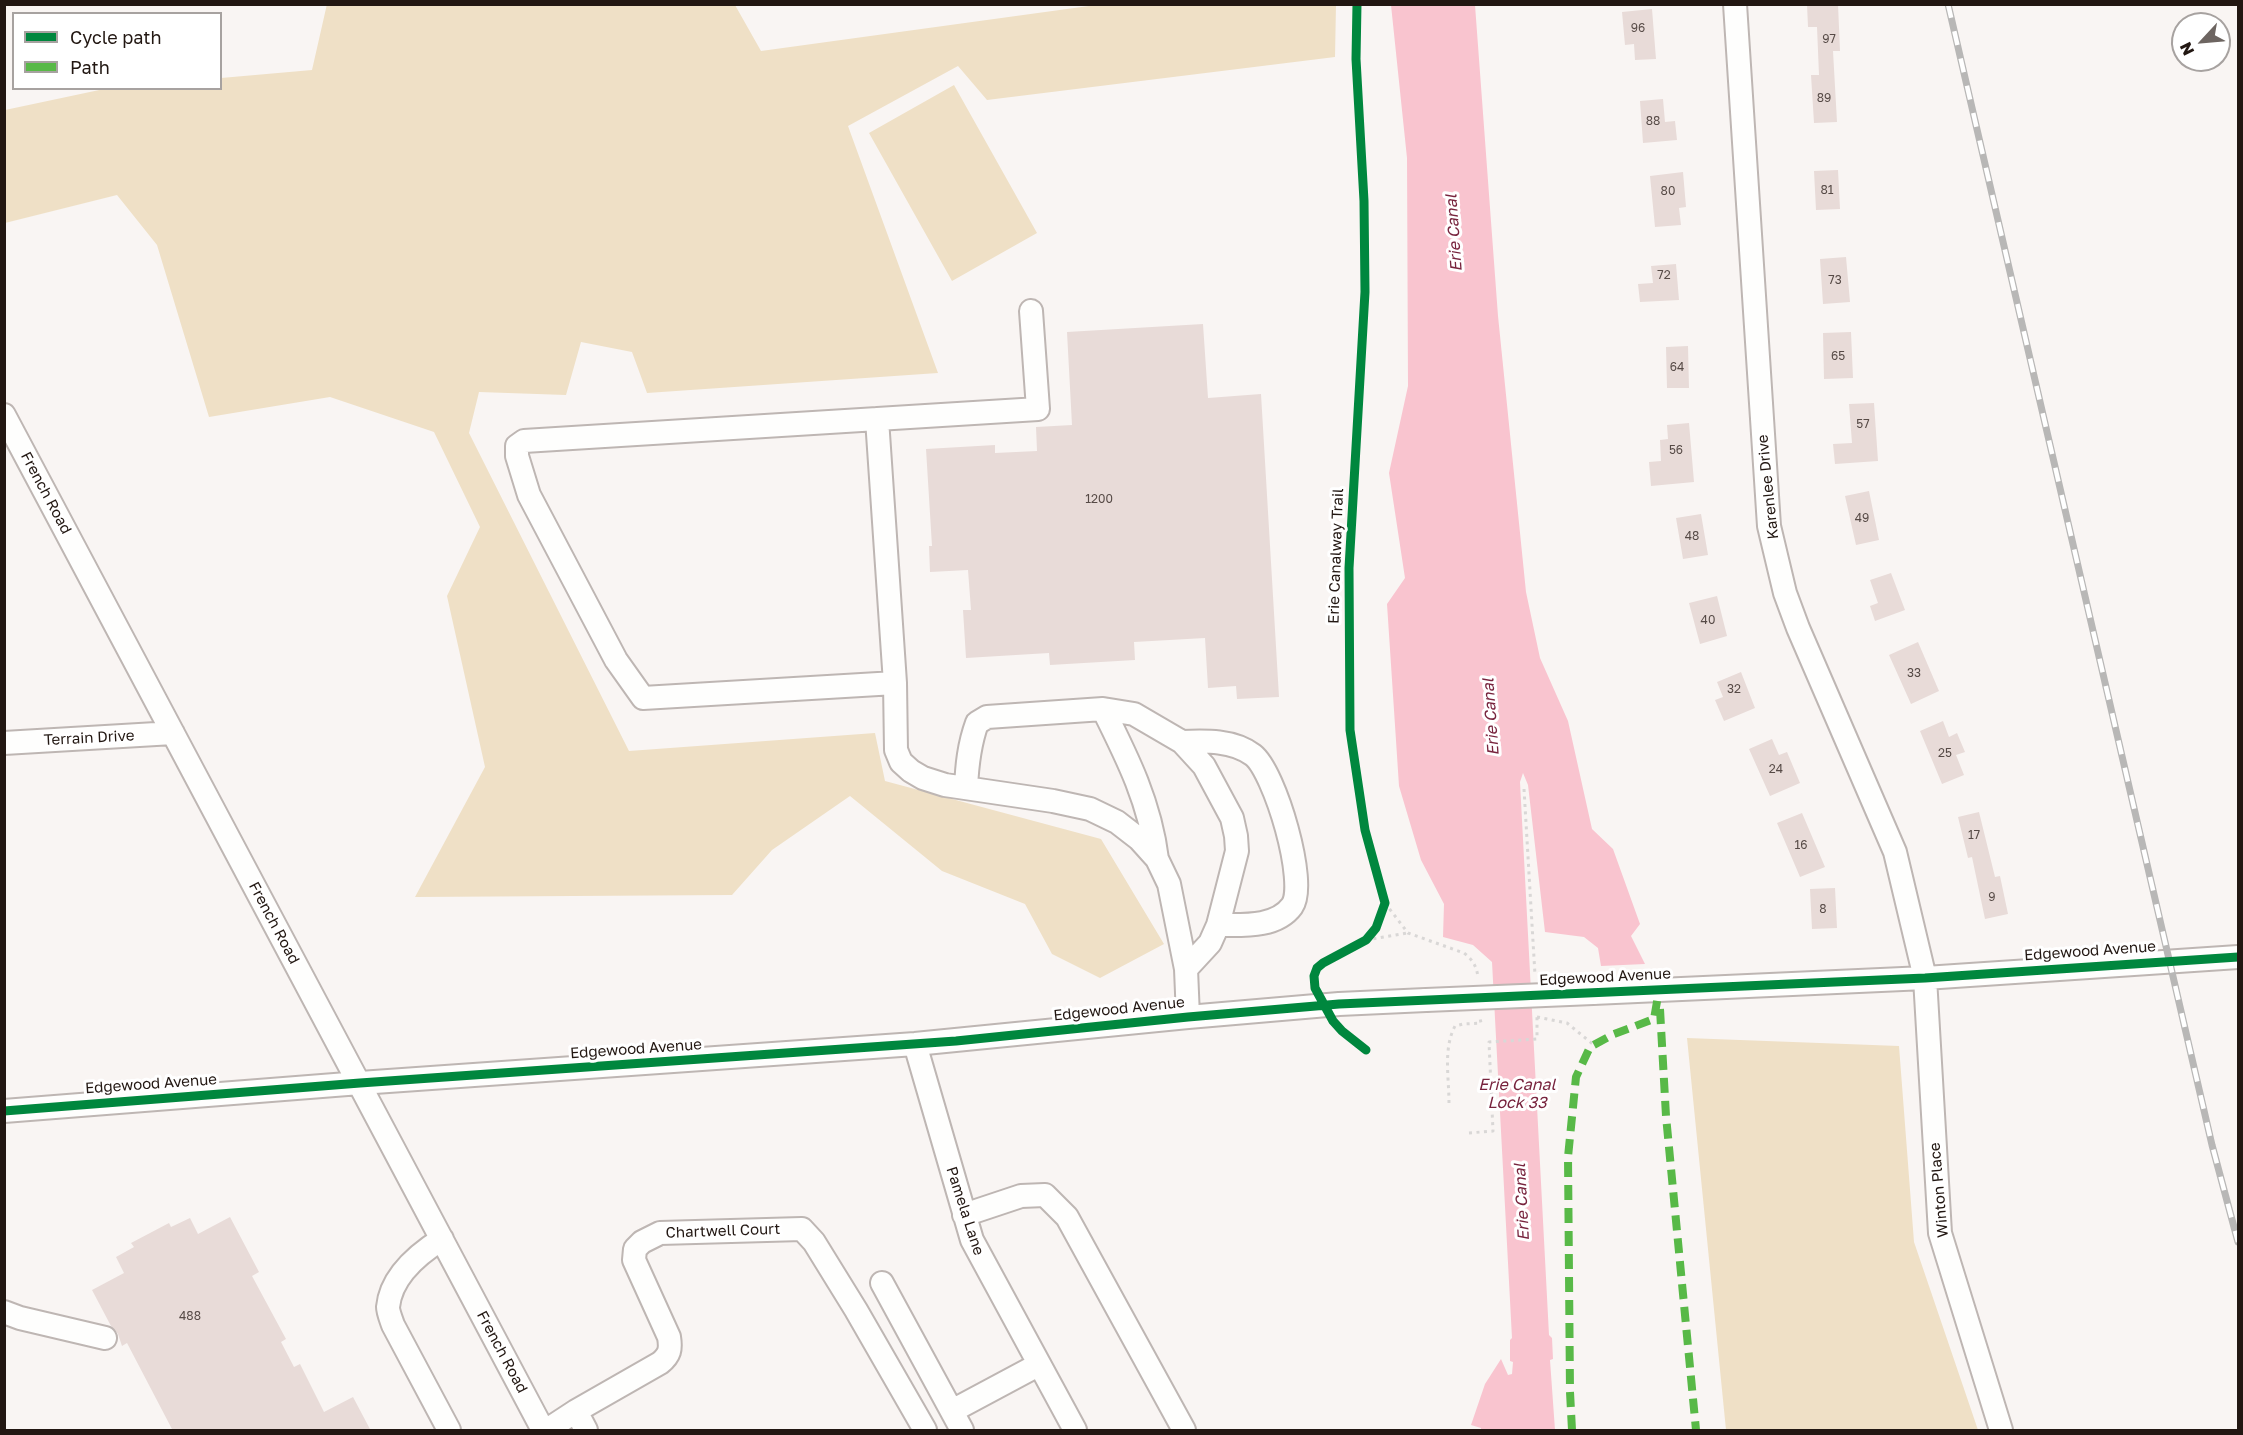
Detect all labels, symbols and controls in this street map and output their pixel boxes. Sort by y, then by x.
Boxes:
legend [12,12,222,90]
north arrow [2171,12,2231,72]
house number: 96 [1631,21,1645,35]
text: Cycle path [70,26,162,48]
house number: 97 [1822,32,1836,46]
text: N [2175,39,2198,59]
text: Path [70,56,110,78]
house number: 89 [1817,91,1831,105]
house number: 88 [1646,114,1660,128]
house number: 81 [1820,183,1834,197]
house number: 80 [1661,184,1675,198]
water label: Erie Canal [1442,194,1466,272]
house number: 72 [1657,268,1671,282]
house number: 73 [1828,273,1842,287]
house number: 65 [1831,349,1845,363]
house number: 64 [1670,360,1684,374]
house number: 57 [1856,417,1870,431]
street label: Karenlee Drive [1754,434,1782,540]
house number: 56 [1669,443,1683,457]
street label: French Road [17,449,75,537]
street label: Erie Canalway Trail [1325,488,1347,624]
house number: 1200 [1085,492,1113,506]
house number: 49 [1855,511,1869,525]
house number: 48 [1685,529,1699,543]
house number: 40 [1701,613,1715,627]
house number: 33 [1907,666,1921,680]
water label: Erie Canal [1479,678,1503,756]
house number: 32 [1727,682,1741,696]
street label: Terrain Drive [43,727,135,749]
house number: 25 [1938,746,1952,760]
house number: 24 [1769,762,1783,776]
house number: 17 [1968,828,1980,842]
house number: 16 [1794,838,1808,852]
street label: French Road [245,879,303,967]
house number: 9 [1988,890,1996,904]
house number: 8 [1819,902,1827,916]
street label: Edgewood Avenue [2024,937,2156,965]
street label: Edgewood Avenue [1539,965,1671,989]
street label: Edgewood Avenue [1052,993,1186,1025]
street label: Edgewood Avenue [570,1035,702,1063]
street label: Edgewood Avenue [85,1070,217,1098]
water label: Erie Canal Lock 33 [1478,1075,1556,1113]
street label: Winton Place [1926,1142,1952,1238]
water label: Erie Canal [1510,1163,1534,1241]
street label: Pamela Lane [942,1164,988,1258]
street label: Chartwell Court [665,1220,781,1242]
street label: French Road [473,1308,531,1396]
house number: 488 [179,1309,201,1323]

